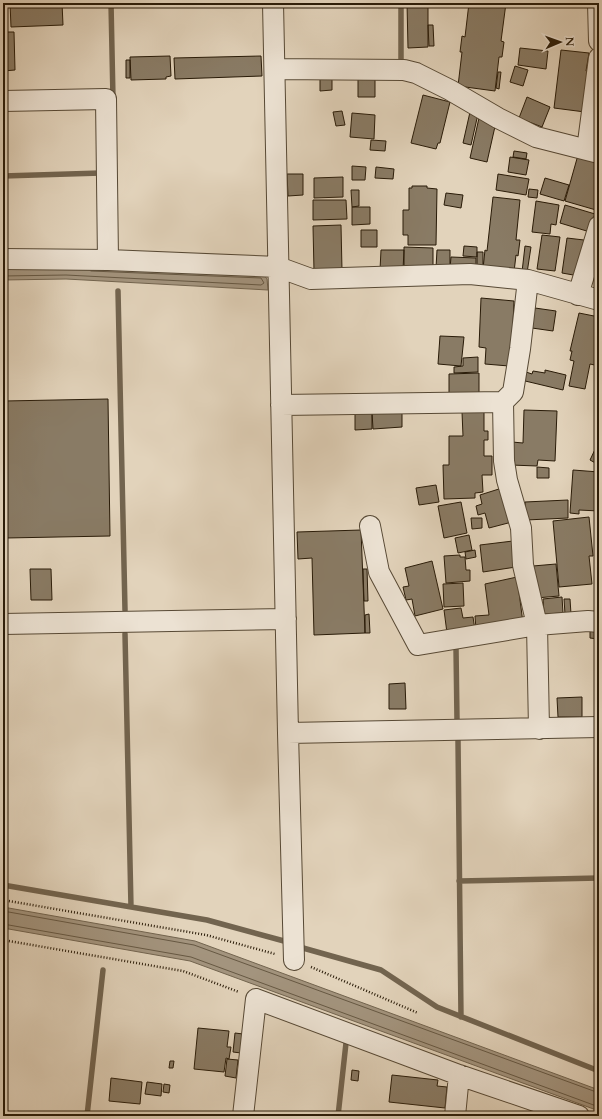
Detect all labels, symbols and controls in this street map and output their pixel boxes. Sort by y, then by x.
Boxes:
north arrow [540,22,580,62]
text: N [562,37,577,47]

